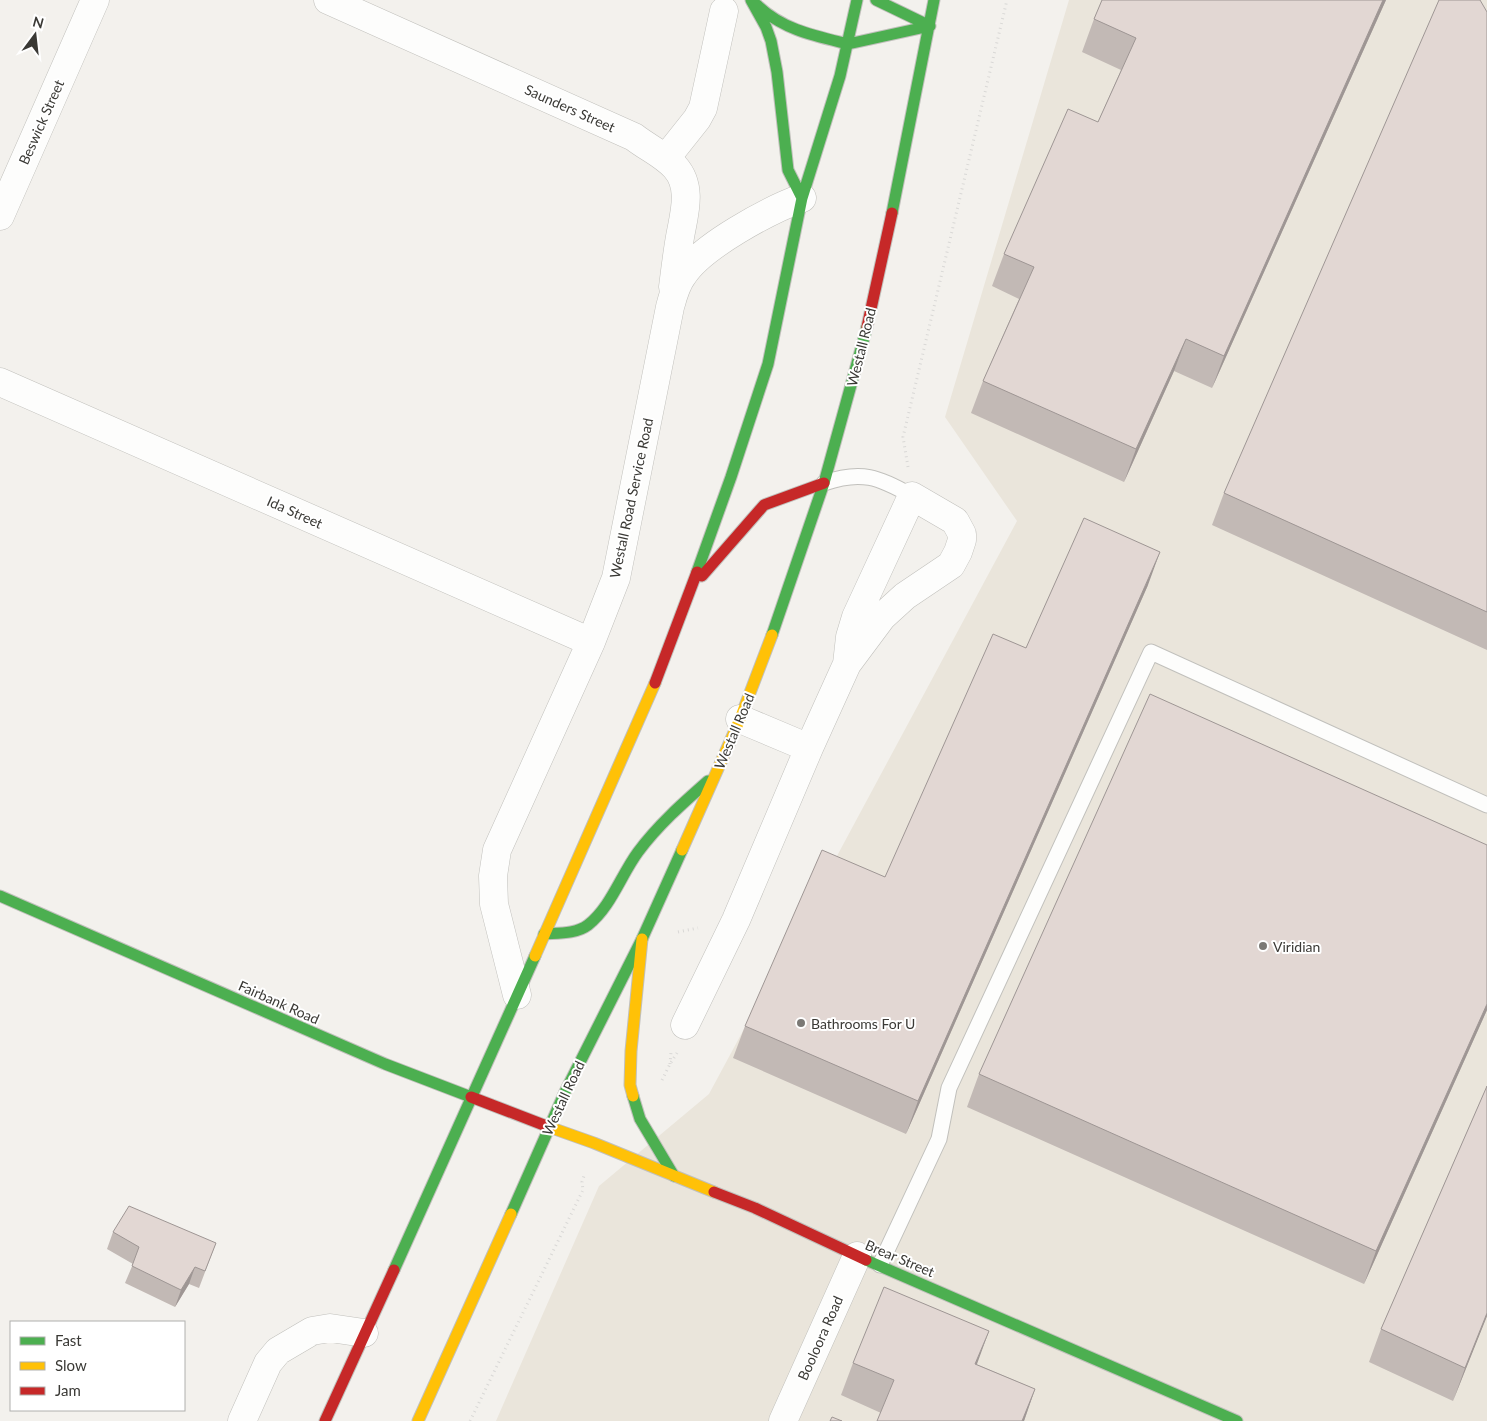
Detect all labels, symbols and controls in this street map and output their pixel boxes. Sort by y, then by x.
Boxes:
north arrow [10,10,60,60]
text: N [31,12,46,32]
street label: Beswick Street [15,77,67,167]
street label: Saunders Street [522,81,618,135]
street label: Westall Road [843,306,879,388]
street label: Westall Road Service Road [606,416,656,580]
street label: Ida Street [265,492,325,532]
street label: Westall Road [710,691,758,771]
place label: Viridian [1273,938,1320,955]
marker: Viridian [1257,940,1269,952]
street label: Fairbank Road [236,977,322,1027]
place label: Bathrooms For U [811,1015,915,1032]
marker: Bathrooms For U [795,1017,807,1029]
street label: Westall Road [538,1058,588,1138]
street label: Brear Street [863,1236,937,1280]
street label: Booloora Road [794,1293,846,1383]
legend [10,1321,185,1411]
text: Fast [55,1331,82,1349]
text: Slow [55,1356,87,1374]
text: Jam [55,1381,81,1399]

